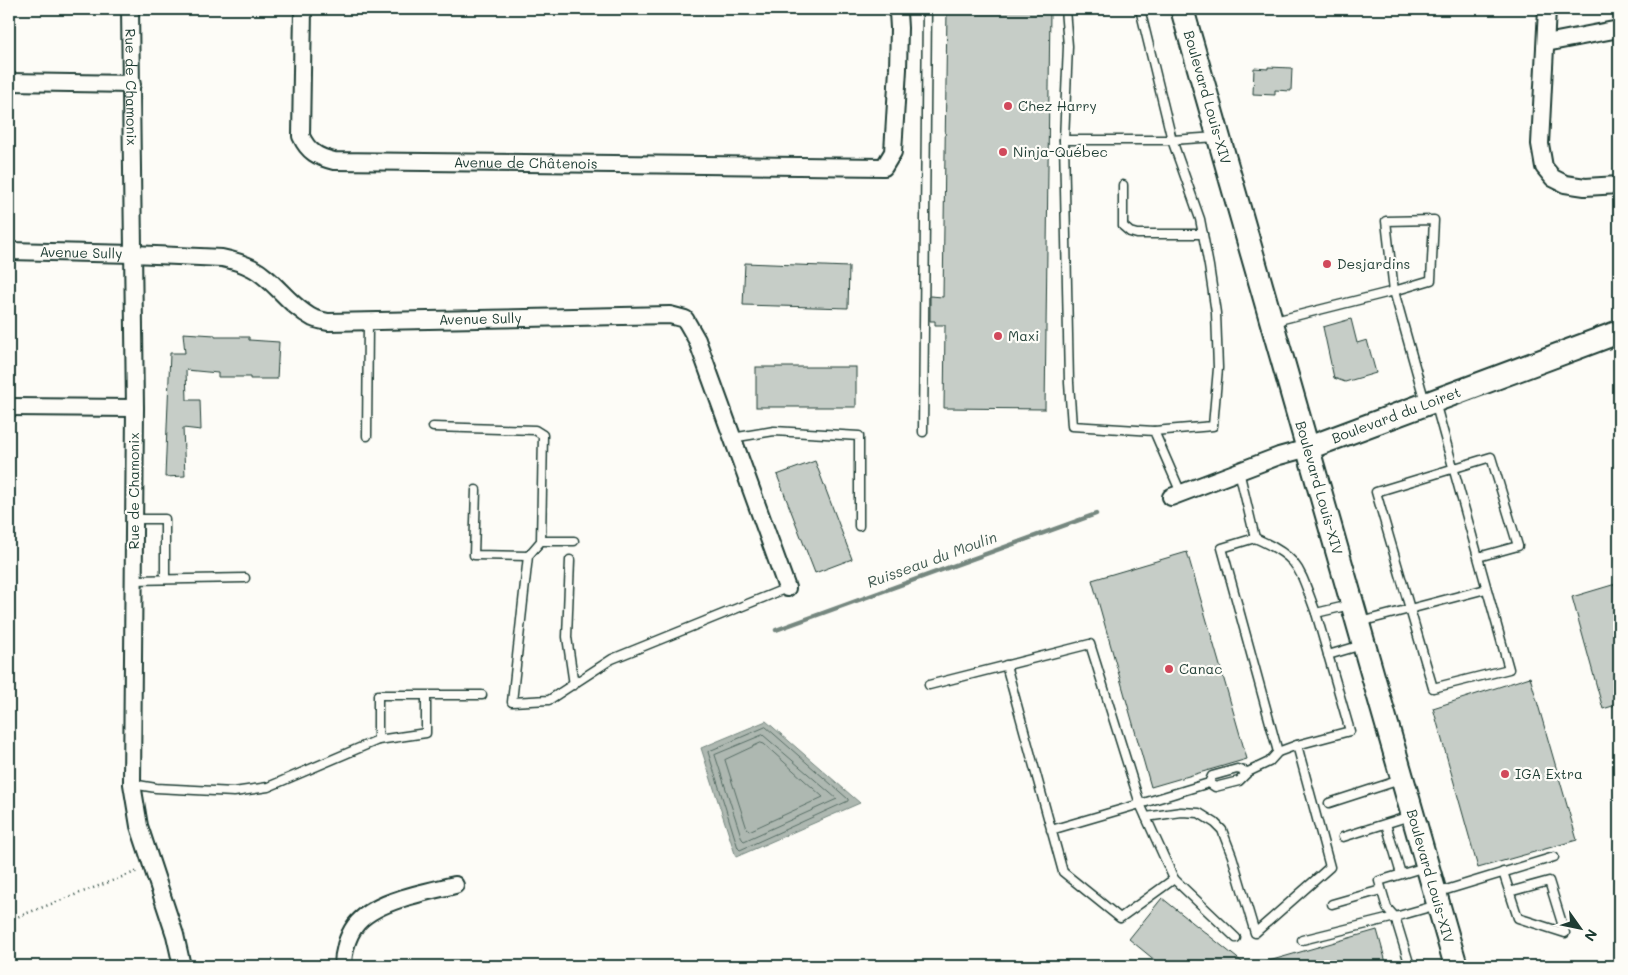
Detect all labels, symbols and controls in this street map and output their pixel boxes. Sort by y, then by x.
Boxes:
street label: Rue de Chamonix [121,28,142,146]
street label: Boulevard Louis-XIV [1180,28,1236,166]
place label: Chez Harry [1018,96,1097,115]
marker: Chez Harry [1002,100,1014,112]
place label: Ninja-Québec [1013,142,1108,161]
marker: Ninja-Québec [997,146,1009,158]
street label: Avenue de Châtenois [454,152,598,173]
street label: Avenue Sully [39,242,123,263]
place label: Desjardins [1337,254,1410,273]
marker: Desjardins [1321,258,1333,270]
street label: Avenue Sully [439,308,522,329]
place label: Maxi [1008,326,1039,345]
marker: Maxi [992,330,1004,342]
street label: Boulevard du Loiret [1329,382,1463,447]
street label: Boulevard Louis-XIV [1291,419,1348,557]
street label: Rue de Chamonix [124,432,143,550]
water label: Ruisseau du Moulin [864,526,999,592]
place label: Canac [1179,659,1222,678]
marker: Canac [1163,663,1175,675]
place label: IGA Extra [1515,764,1583,783]
marker: IGA Extra [1499,768,1511,780]
street label: Boulevard Louis-XIV [1403,807,1459,945]
north arrow [1556,902,1606,952]
text: N [1580,926,1602,945]

